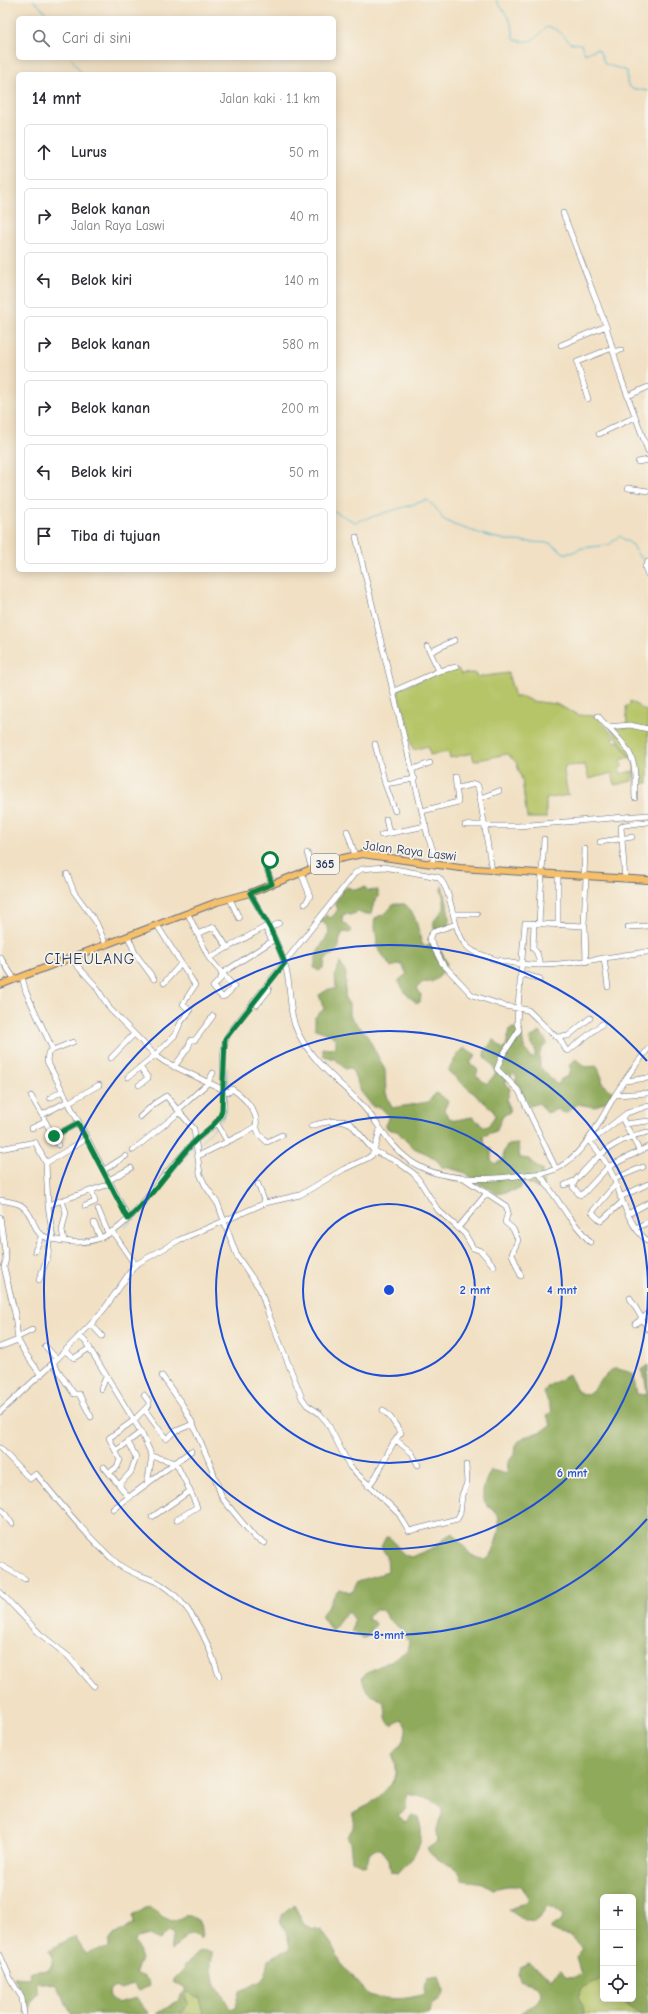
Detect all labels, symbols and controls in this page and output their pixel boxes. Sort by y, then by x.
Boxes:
search box [16,16,336,60]
icon: search [30,27,52,49]
text: Cari di sini [62,29,131,47]
text: 14 mnt [32,89,81,108]
text: Jalan kaki · 1.1 km [220,91,320,106]
icon: ahead [33,141,55,163]
text: Lurus [71,143,107,161]
text: 50 m [289,145,319,160]
text: Belok kanan [71,200,150,218]
icon: right [33,205,55,227]
text: 40 m [290,209,319,224]
text: Jalan Raya Laswi [71,218,165,233]
icon: left [33,269,55,291]
text: Belok kiri [71,271,132,289]
text: 140 m [285,273,319,288]
icon: right [33,333,55,355]
text: Belok kanan [71,335,150,353]
text: 580 m [282,337,319,352]
icon: right [33,397,55,419]
text: Belok kanan [71,399,150,417]
text: 200 m [281,401,319,416]
icon: left [33,461,55,483]
text: Belok kiri [71,463,132,481]
text: 50 m [289,465,319,480]
icon: arrive [33,525,55,547]
text: Tiba di tujuan [71,527,160,545]
street label: Jalan Raya Laswi [362,837,457,864]
route start [261,851,279,869]
road number: 365 [311,854,339,874]
district label: CIHEULANG [44,950,136,968]
route end [45,1127,63,1145]
centre of rings [382,1283,396,1297]
text: 2 mnt [460,1283,491,1297]
text: 4 mnt [547,1283,578,1297]
text: 6 mnt [557,1466,588,1480]
text: 8 mnt [374,1628,405,1642]
map controls [600,1894,636,2002]
button: + [600,1894,636,1930]
button: − [600,1930,636,1966]
button: locate [600,1966,636,2002]

